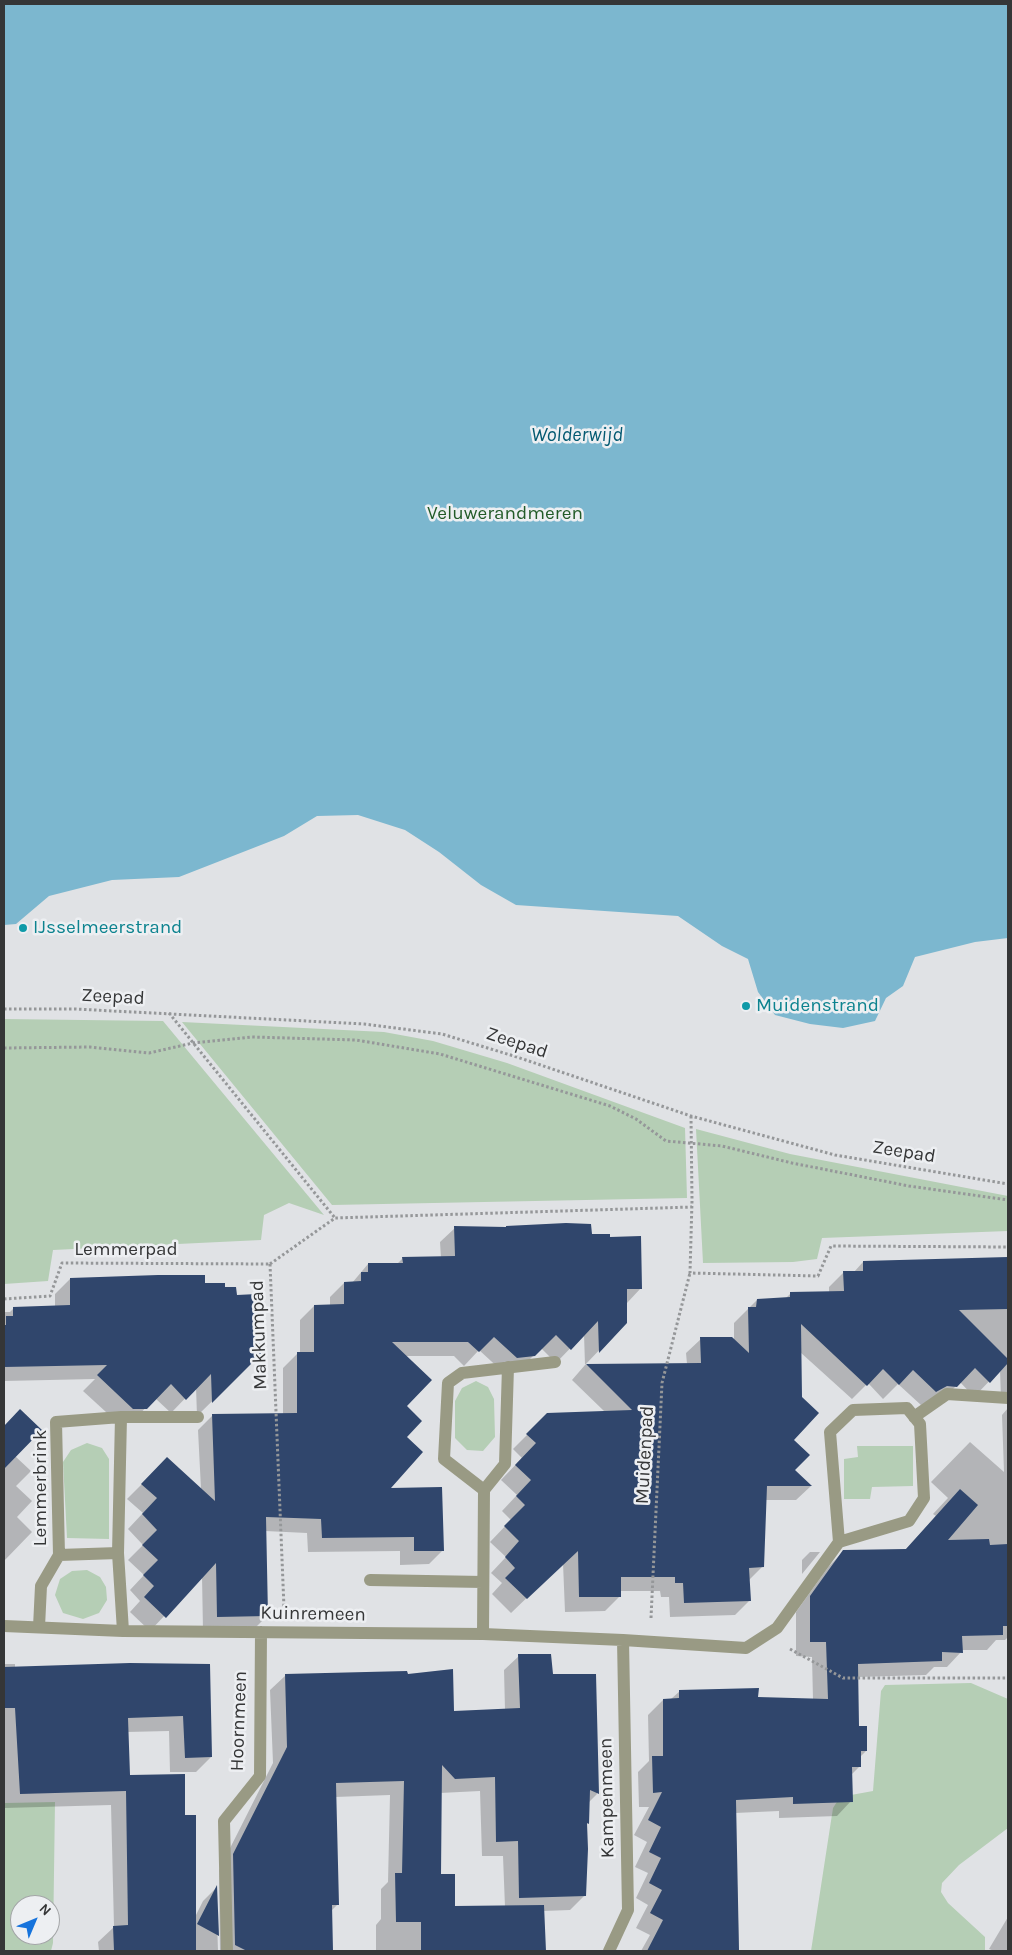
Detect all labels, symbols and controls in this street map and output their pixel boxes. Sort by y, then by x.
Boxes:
water label: Wolderwijd [531,423,623,447]
park label: Veluwerandmeren [427,503,583,525]
place label: IJsselmeerstrand [33,917,182,939]
marker: IJsselmeerstrand [17,922,29,934]
street label: Zeepad [81,984,145,1010]
place label: Muidenstrand [756,995,879,1017]
marker: Muidenstrand [740,1000,752,1012]
street label: Zeepad [483,1022,551,1064]
street label: Zeepad [871,1136,937,1168]
street label: Lemmerpad [74,1239,178,1261]
street label: Makkumpad [246,1280,272,1390]
street label: Muidenpad [631,1405,659,1505]
street label: Lemmerbrink [30,1430,52,1546]
street label: Kuinremeen [260,1602,366,1626]
street label: Hoornmeen [226,1670,252,1772]
street label: Kampenmeen [595,1737,619,1859]
north arrow [10,1895,60,1945]
text: N [36,1900,55,1919]

